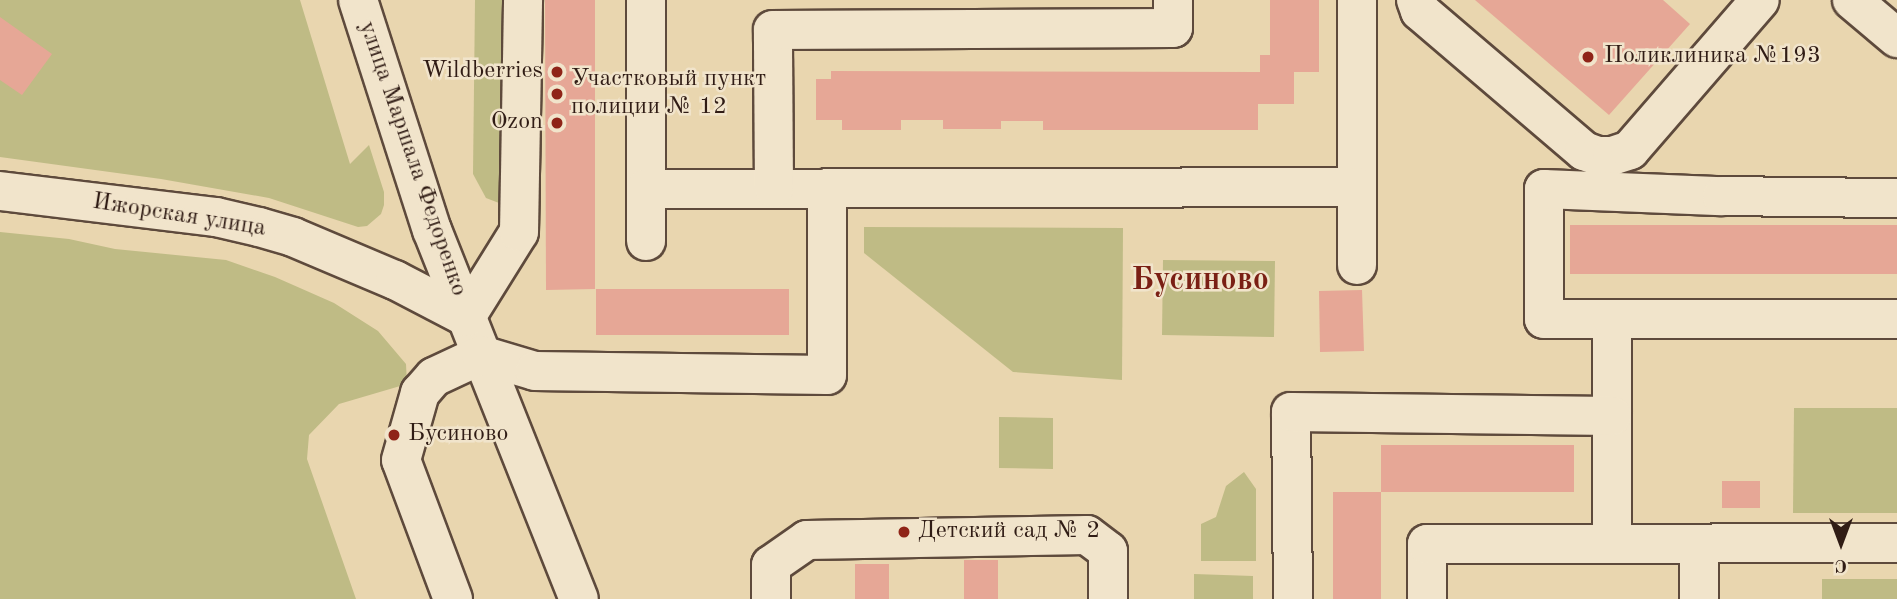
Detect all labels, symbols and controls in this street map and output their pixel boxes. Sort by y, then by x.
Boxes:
street label: улица Маршала Федоренко [351,18,473,300]
place label: Поликлиника №193 [1604,43,1821,71]
marker: Поликлиника №193 [1578,47,1598,67]
place label: Wildberries [422,58,543,86]
marker: Wildberries [549,64,565,80]
place label: Участковый пункт полиции № 12 [571,66,766,122]
marker: Участковый пункт полиции № 12 [549,86,565,102]
place label: Ozon [491,109,543,137]
marker: Ozon [549,115,565,131]
street label: Ижорская улица [90,188,268,244]
district label: Бусиново [1131,262,1269,300]
place label: Бусиново [408,421,508,449]
marker: Бусиново [386,427,402,443]
north arrow [1806,508,1876,578]
place label: Детский сад № 2 [918,518,1100,546]
marker: Детский сад № 2 [896,524,912,540]
text: С [1835,555,1847,574]

